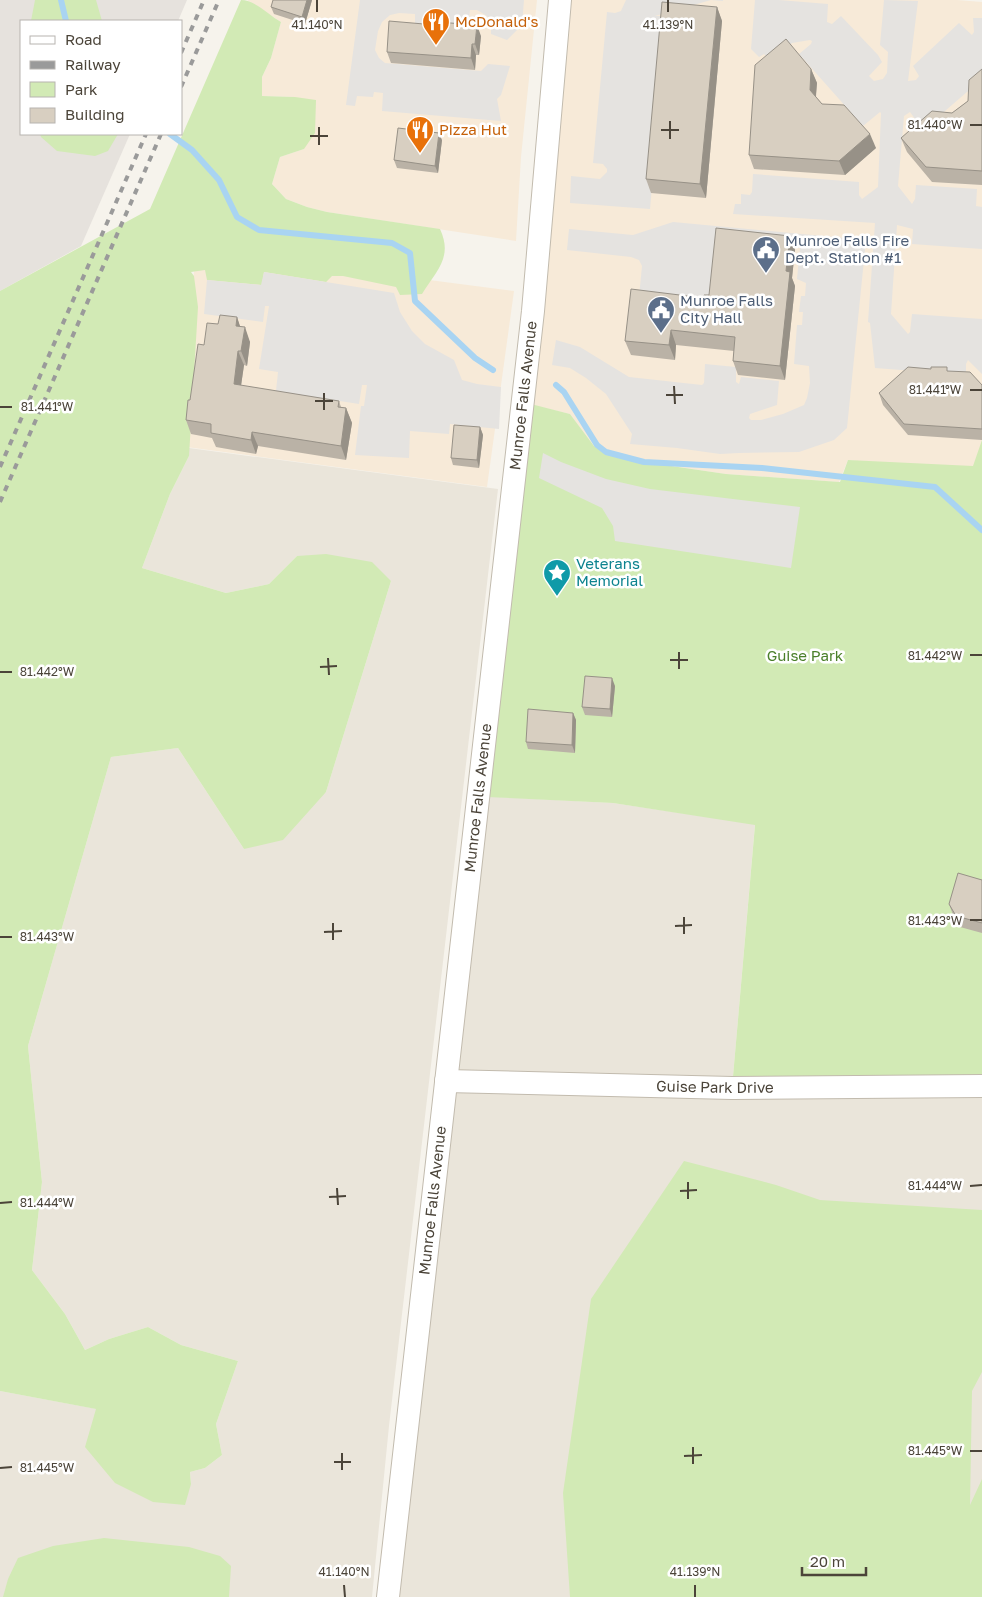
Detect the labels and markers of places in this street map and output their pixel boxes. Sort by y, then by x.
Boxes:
restaurant icon: McDonald's [421,7,451,46]
place label: McDonald's [455,12,538,30]
restaurant icon: Pizza Hut [405,115,435,154]
place label: Pizza Hut [439,120,507,138]
place label: Munroe Falls Fire Dept. Station #1 [785,231,909,266]
public building icon: Munroe Falls Fire Dept. Station #1 [751,235,781,274]
place label: Munroe Falls City Hall [680,291,773,326]
public building icon: Munroe Falls City Hall [646,295,676,334]
place label: Veterans Memorial [576,554,643,589]
place icon: Veterans Memorial [542,558,572,597]

